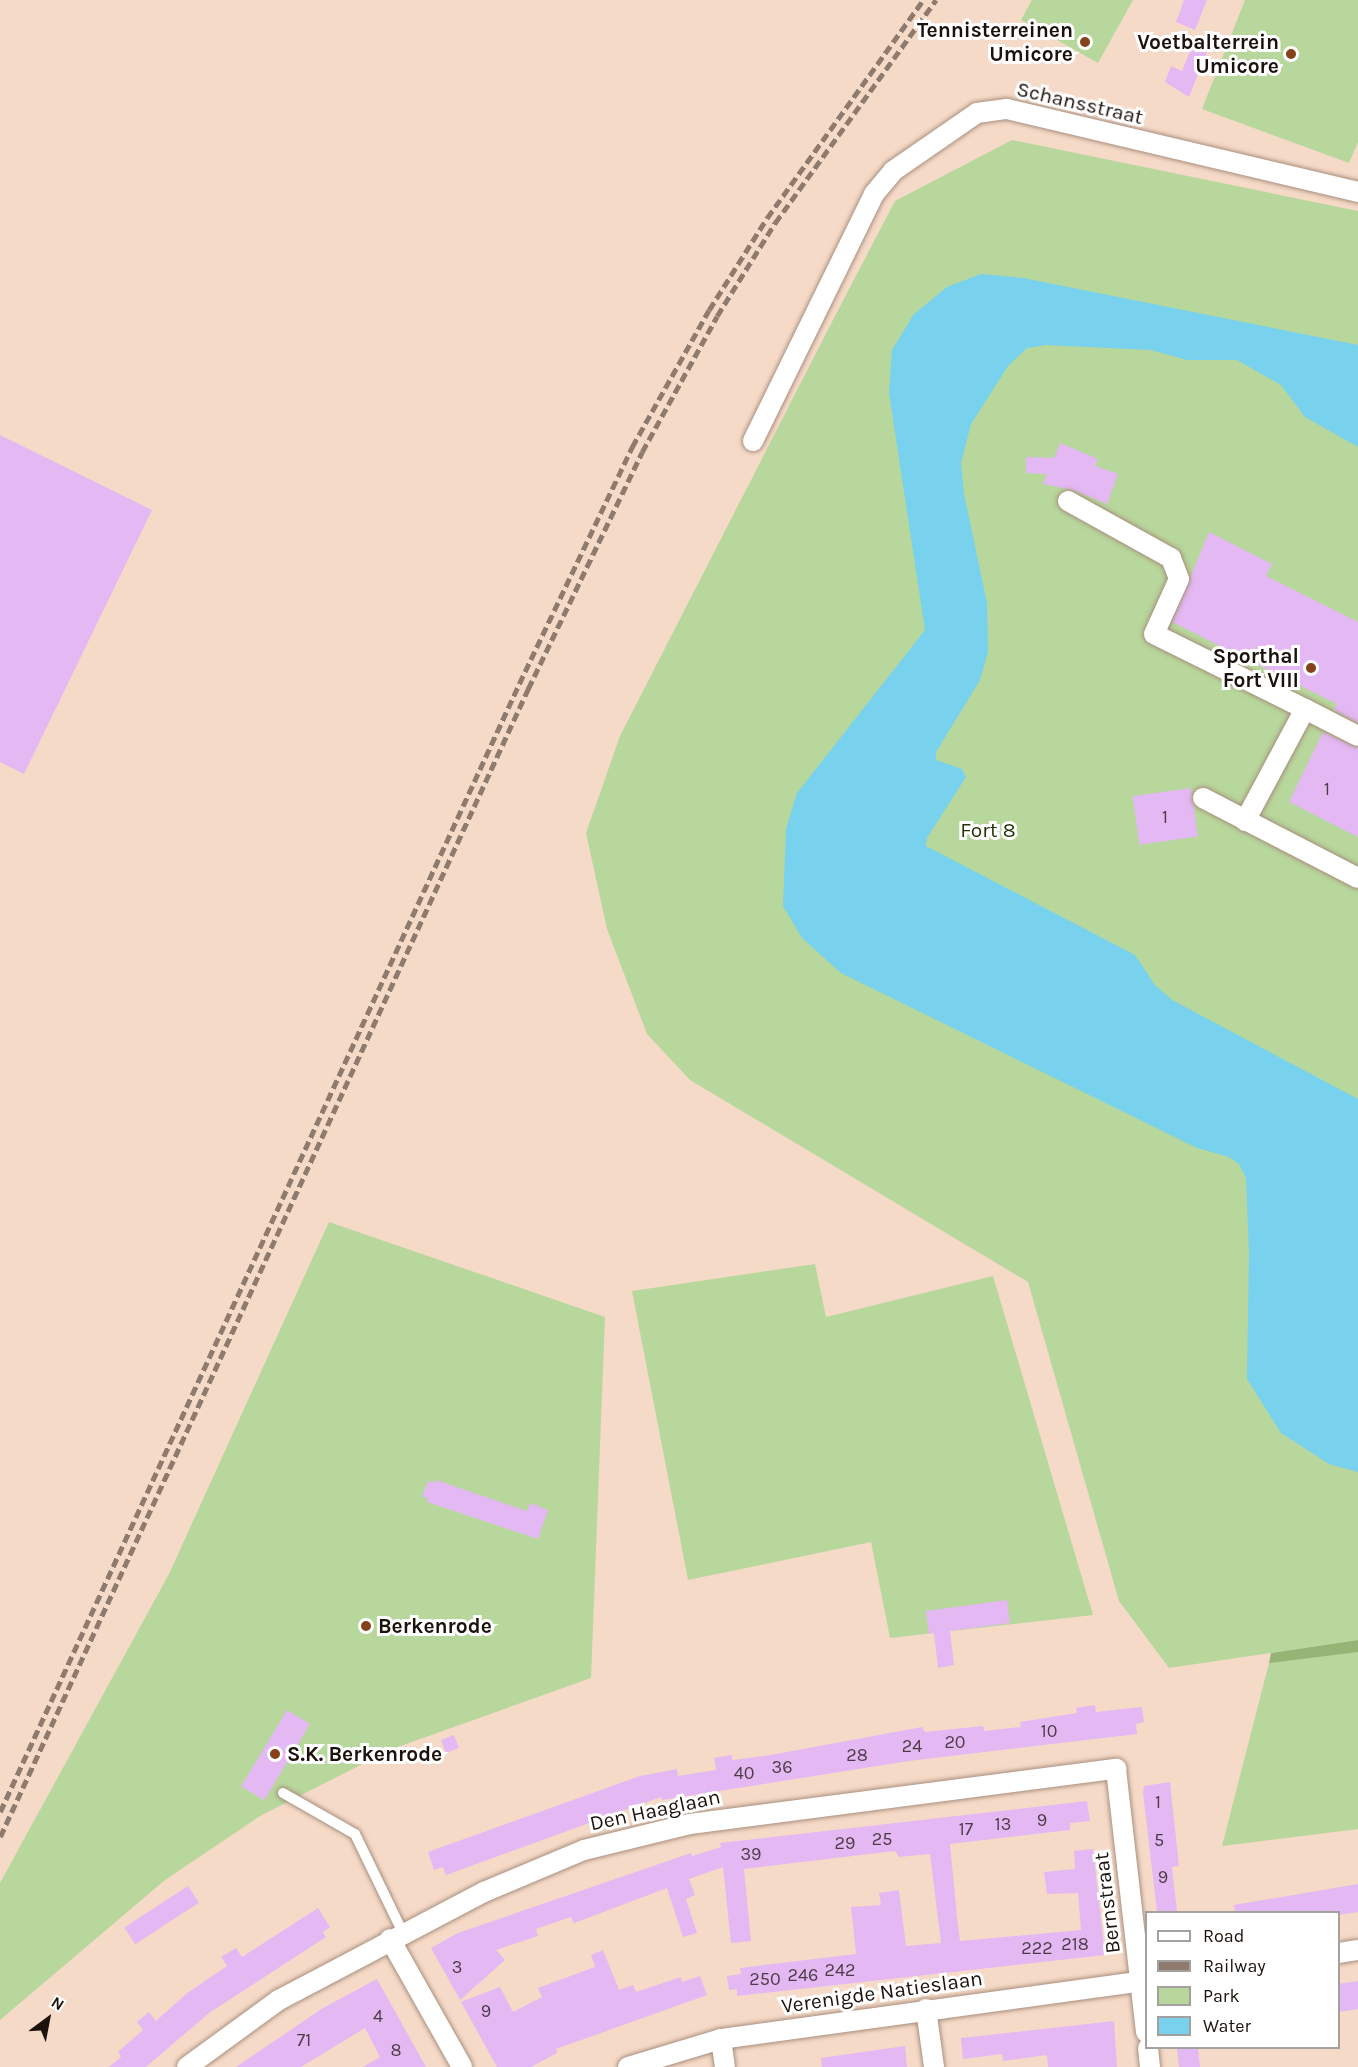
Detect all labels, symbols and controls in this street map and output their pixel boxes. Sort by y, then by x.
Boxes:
place label: Tennisterreinen Umicore [917,17,1073,67]
place label: Voetbalterrein Umicore [1137,29,1279,79]
marker: Tennisterreinen Umicore [1078,35,1092,49]
marker: Voetbalterrein Umicore [1284,47,1298,61]
street label: Schansstraat [1014,76,1146,130]
place label: Sporthal Fort VIII [1213,643,1299,693]
marker: Sporthal Fort VIII [1304,661,1318,675]
house number: 1 [1324,778,1330,800]
house number: 1 [1162,806,1168,828]
park label: Fort 8 [960,817,1016,843]
place label: Berkenrode [378,1613,492,1639]
marker: Berkenrode [359,1619,373,1633]
house number: 10 [1041,1720,1057,1742]
house number: 20 [944,1731,966,1753]
house number: 24 [902,1735,922,1757]
place label: S.K. Berkenrode [287,1741,442,1767]
house number: 28 [846,1744,868,1766]
marker: S.K. Berkenrode [268,1747,282,1761]
house number: 36 [772,1756,792,1778]
house number: 40 [734,1762,754,1784]
street label: Den Haaglaan [587,1784,723,1836]
house number: 1 [1155,1791,1161,1813]
house number: 9 [1037,1809,1047,1831]
house number: 13 [995,1813,1011,1835]
house number: 17 [959,1818,973,1840]
house number: 25 [872,1828,892,1850]
house number: 5 [1154,1829,1164,1851]
house number: 29 [835,1832,855,1854]
house number: 39 [740,1843,762,1865]
street label: Bernstraat [1088,1851,1126,1955]
house number: 9 [1158,1866,1168,1888]
legend [1145,1911,1340,2049]
text: Road [1203,1925,1244,1947]
house number: 218 [1061,1933,1089,1955]
house number: 222 [1021,1937,1053,1959]
text: Railway [1203,1955,1266,1977]
house number: 3 [452,1956,462,1978]
house number: 242 [825,1959,855,1981]
house number: 246 [788,1964,818,1986]
street label: Verenigde Natieslaan [780,1965,984,2019]
house number: 250 [749,1968,781,1990]
text: Park [1203,1985,1240,2007]
north arrow [18,1989,78,2049]
text: N [48,1992,68,2014]
house number: 9 [481,2000,491,2022]
house number: 4 [373,2005,383,2027]
text: Water [1203,2015,1251,2037]
house number: 71 [297,2029,311,2051]
house number: 8 [390,2039,402,2061]

